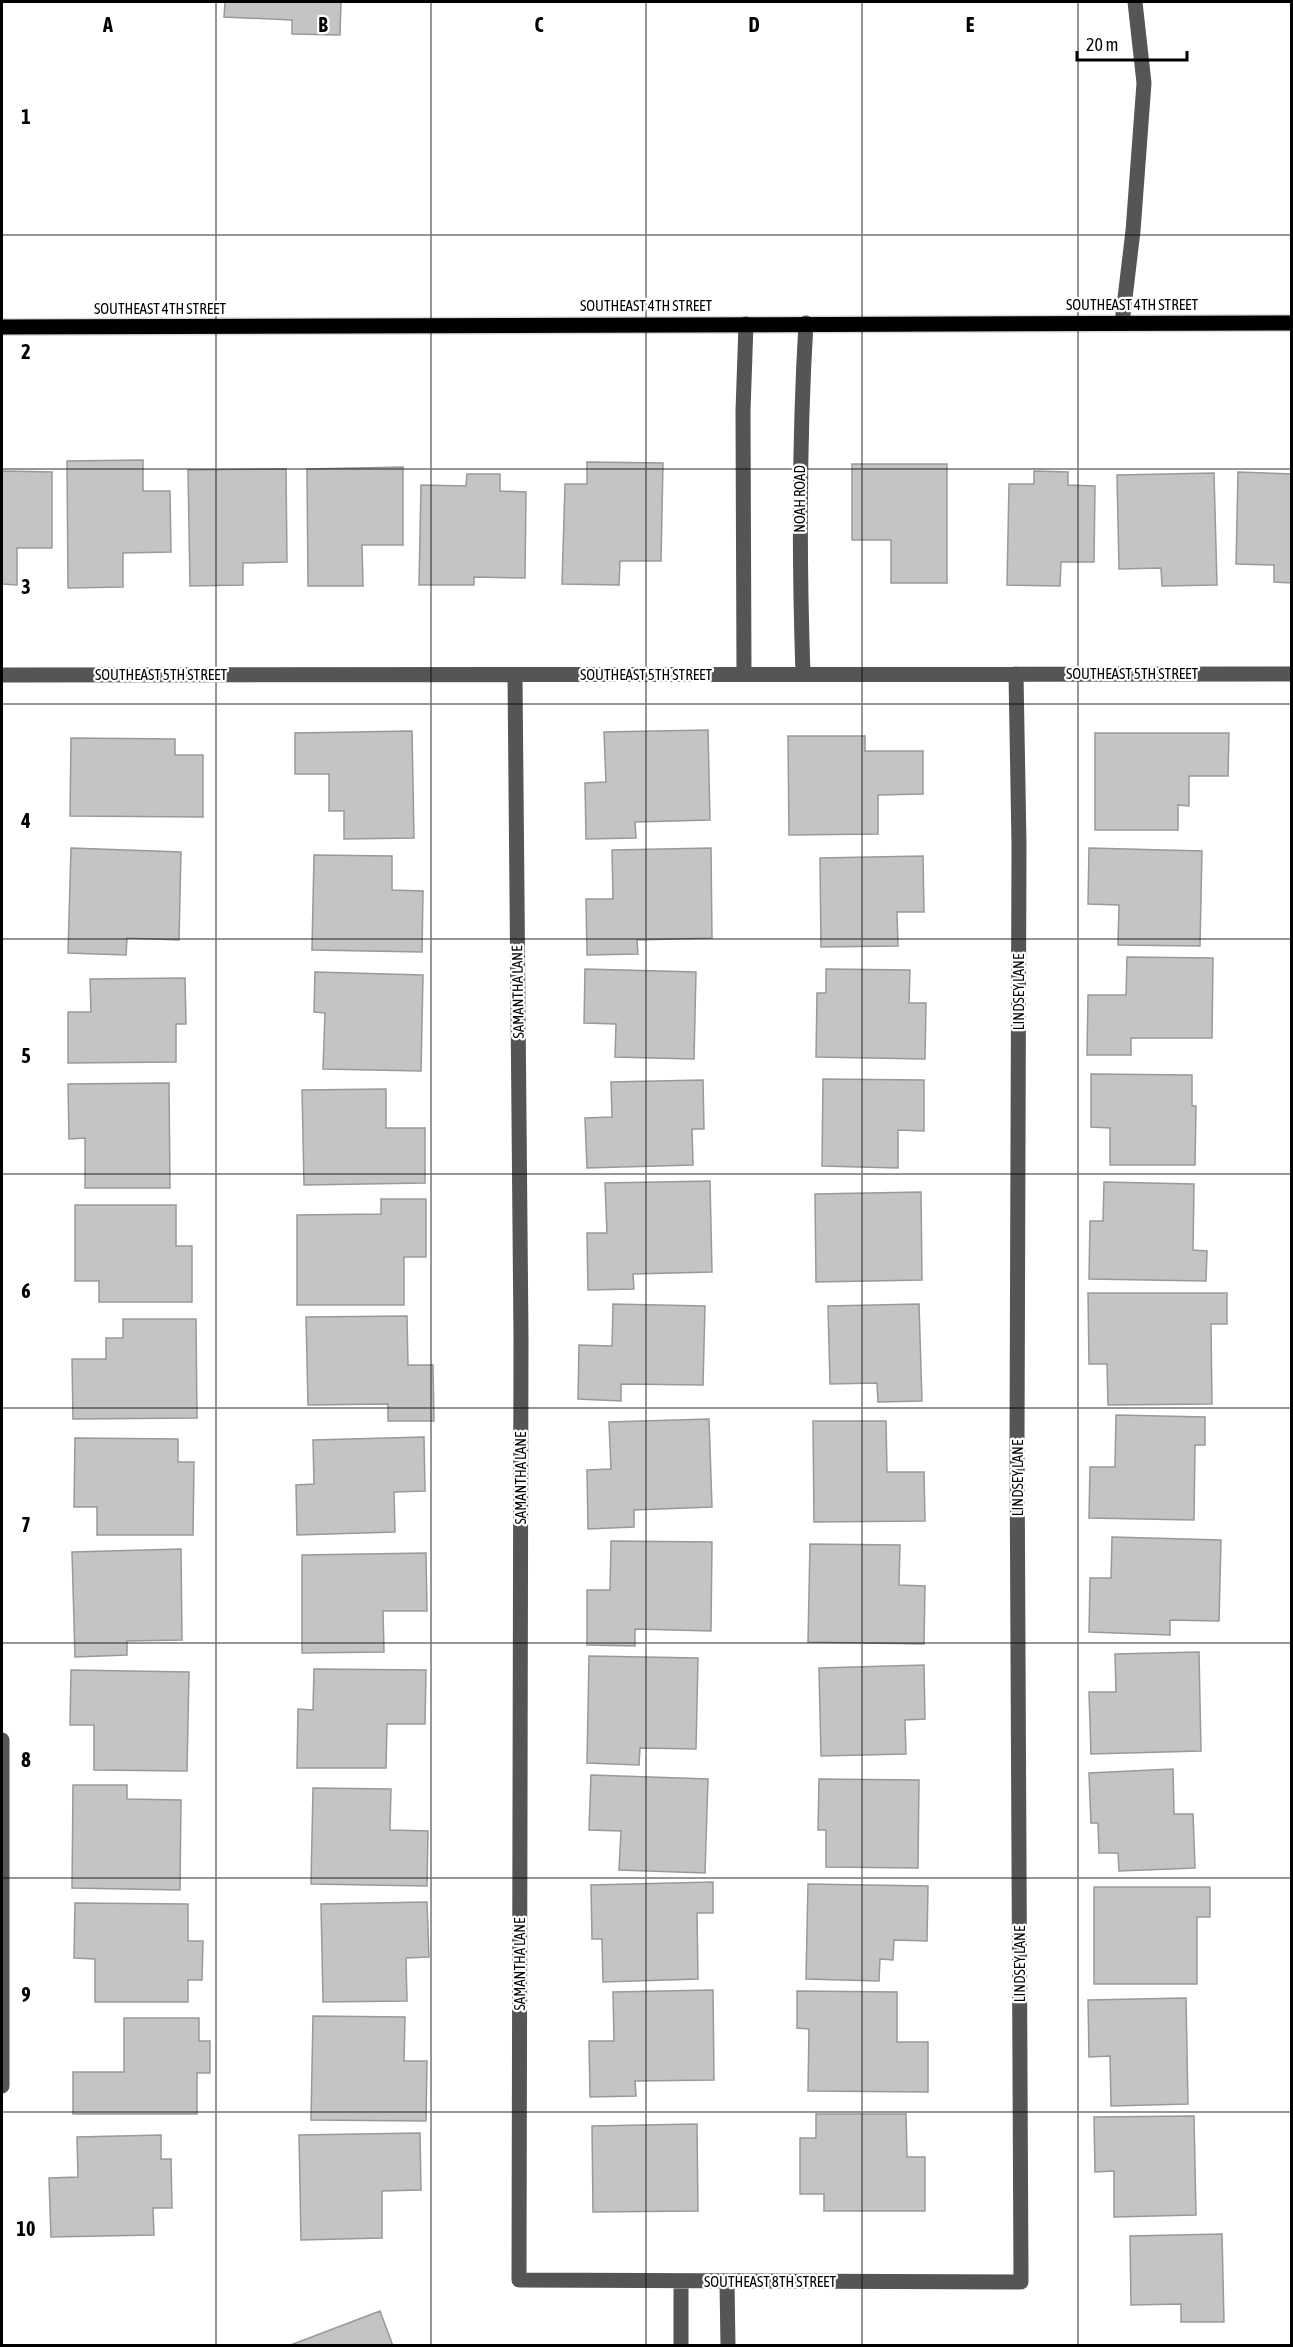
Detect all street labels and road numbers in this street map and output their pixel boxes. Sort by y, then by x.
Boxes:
street label: SOUTHEAST 4TH STREET [1066,296,1198,313]
street label: SOUTHEAST 4TH STREET [580,297,712,314]
street label: SOUTHEAST 4TH STREET [94,300,226,317]
street label: NOAH ROAD [791,465,808,533]
street label: SOUTHEAST 5TH STREET [1066,665,1198,682]
street label: SOUTHEAST 5TH STREET [95,666,227,683]
street label: SOUTHEAST 5TH STREET [580,666,712,683]
street label: SAMANTHA LANE [508,945,527,1039]
street label: LINDSEY LANE [1010,953,1027,1030]
street label: SAMANTHA LANE [512,1431,529,1525]
street label: LINDSEY LANE [1009,1439,1026,1516]
street label: SAMANTHA LANE [511,1917,528,2011]
street label: LINDSEY LANE [1011,1925,1028,2002]
street label: SOUTHEAST 8TH STREET [704,2273,836,2290]

